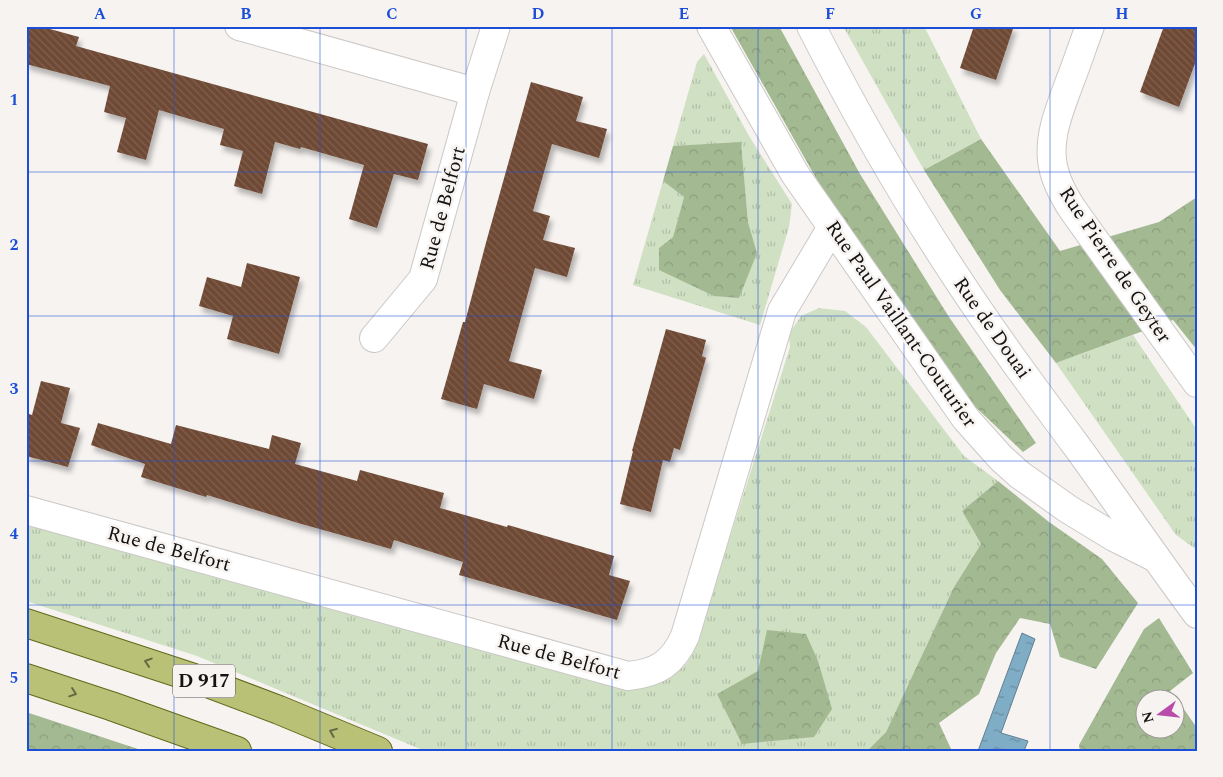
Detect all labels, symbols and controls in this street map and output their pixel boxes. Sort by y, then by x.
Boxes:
text: A [94,2,107,26]
text: B [240,2,252,26]
text: C [386,2,398,26]
text: D [532,2,545,26]
text: E [679,2,689,26]
text: F [825,2,835,26]
text: G [970,2,982,26]
text: H [1115,2,1129,26]
text: 1 [10,88,18,112]
street label: Rue de Belfort [412,143,474,273]
street label: Rue Pierre de Geyter [1051,181,1179,350]
street label: Rue Paul Vaillant-Couturier [818,214,984,434]
text: 2 [10,233,19,257]
street label: Rue de Douai [946,271,1038,385]
text: 3 [10,377,19,401]
street label: Rue de Belfort [104,518,234,580]
text: 4 [10,522,19,546]
street label: Rue de Belfort [494,626,624,688]
one-way arrow [144,658,153,668]
road number: D 917 [173,664,235,698]
text: 5 [10,666,18,690]
one-way arrow [68,687,77,697]
north arrow [1136,690,1186,740]
text: N [1136,709,1160,725]
one-way arrow [329,728,337,738]

